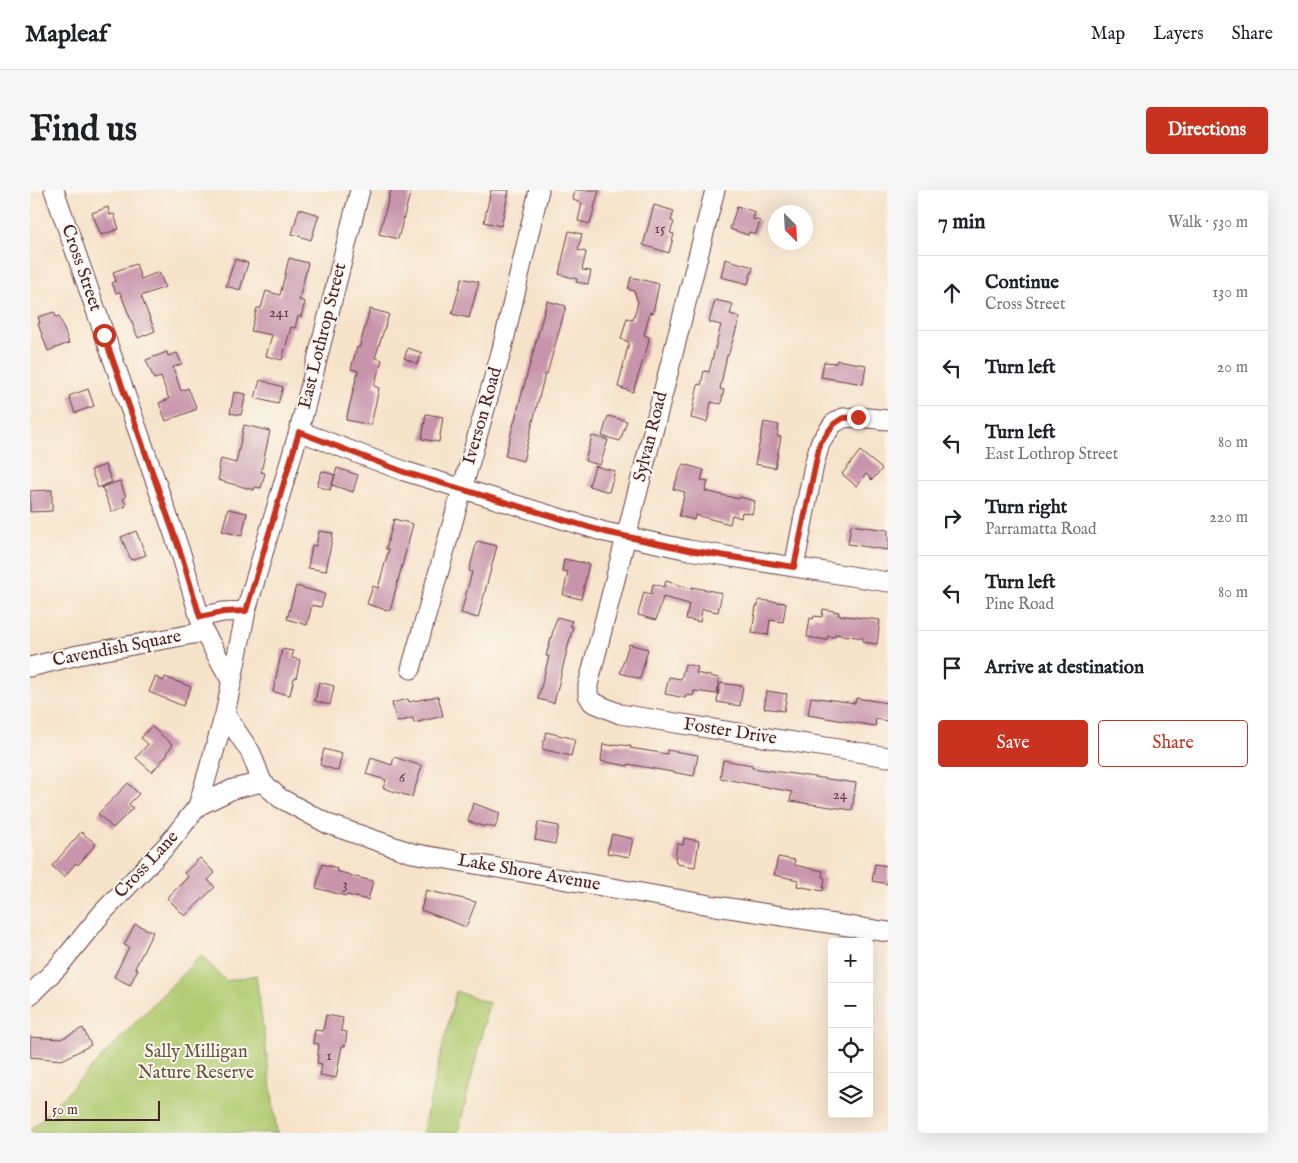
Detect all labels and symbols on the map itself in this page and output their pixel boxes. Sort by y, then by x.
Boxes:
north arrow [768,205,813,250]
house number: 15 [654,219,666,238]
street label: Cross Street [55,222,107,314]
street label: East Lothrop Street [294,261,352,411]
house number: 241 [269,303,289,322]
route start [93,324,116,347]
street label: Iverson Road [458,364,508,467]
street label: Sylvan Road [629,389,673,485]
route end [847,406,870,429]
street label: Cavendish Square [51,625,183,673]
street label: Foster Drive [682,713,778,751]
house number: 6 [399,768,406,787]
house number: 24 [833,785,848,804]
street label: Cross Lane [110,826,184,904]
street label: Lake Shore Avenue [456,849,602,897]
house number: 3 [342,875,348,894]
park label: Sally Milligan Nature Reserve [138,1041,254,1085]
house number: 1 [326,1046,332,1065]
scale bar [45,1098,160,1121]

